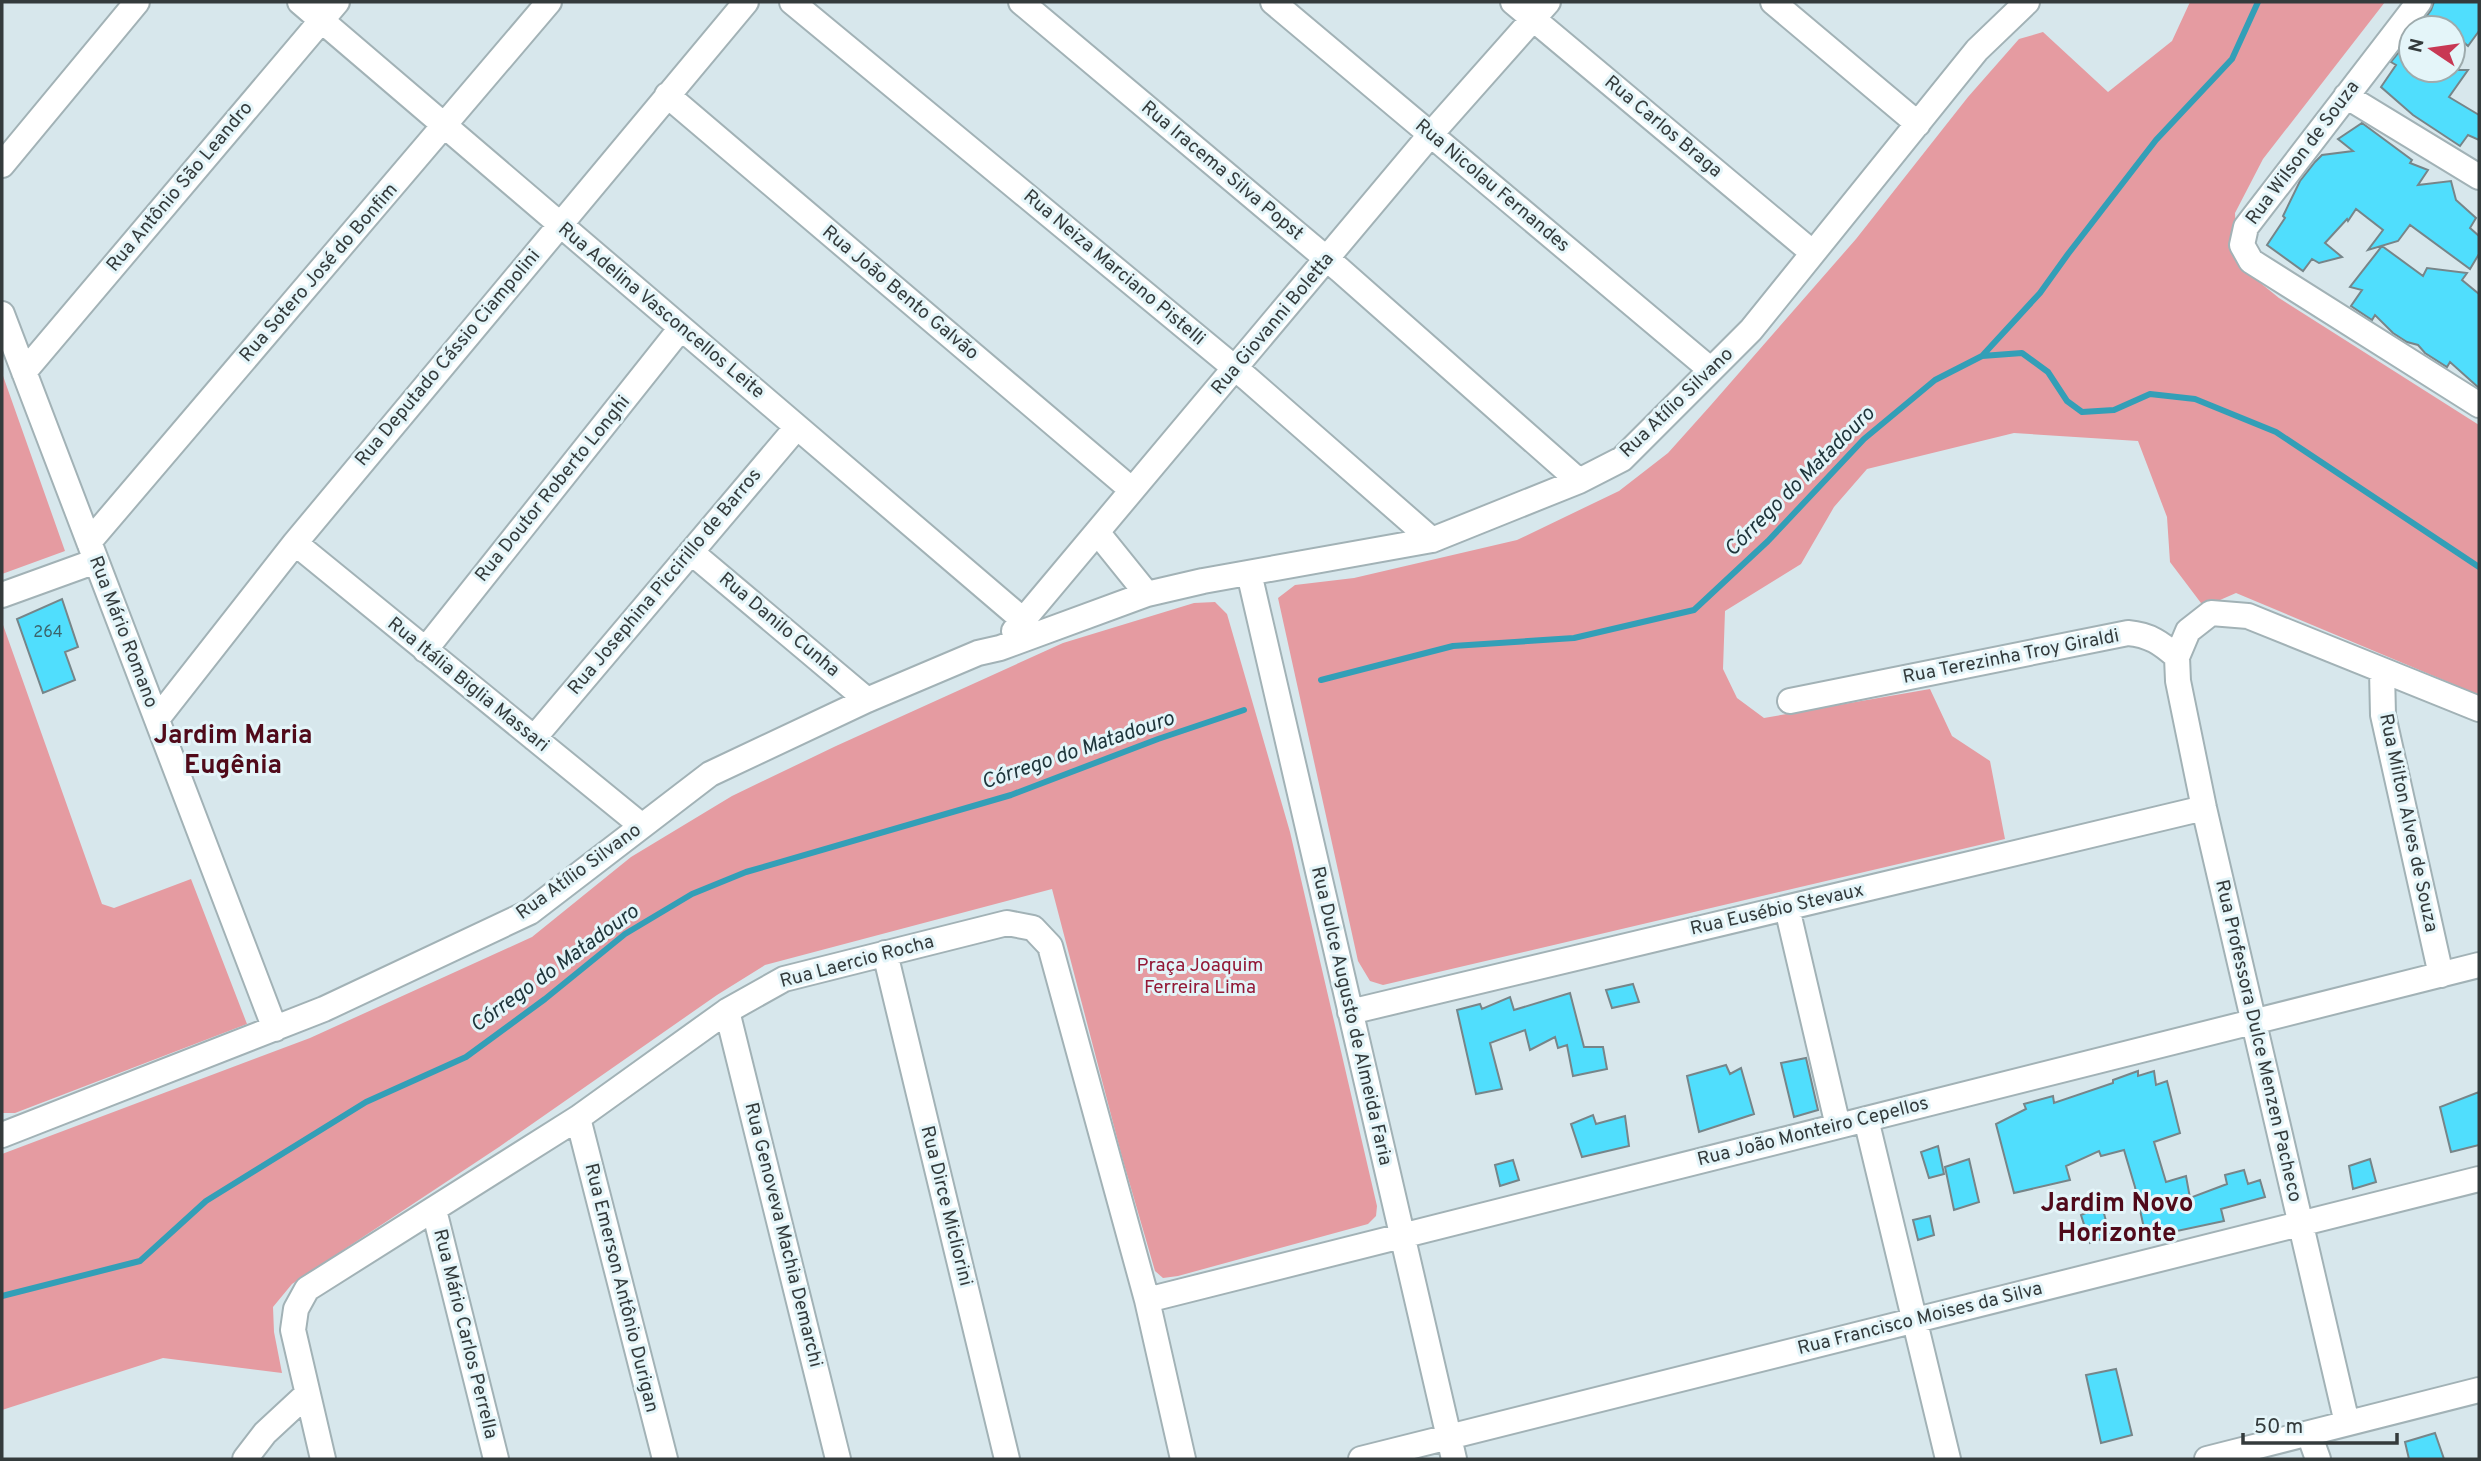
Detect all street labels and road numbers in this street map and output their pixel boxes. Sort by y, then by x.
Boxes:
street label: Rua Carlos Braga [1599,71,1727,183]
street label: Rua Wilson de Souza [2241,76,2365,230]
street label: Rua Iracema Silva Popst [1136,96,1308,246]
street label: Rua Antônio São Leandro [102,97,258,277]
street label: Rua Nicolau Fernandes [1410,114,1574,258]
street label: Rua Sotero José do Bonfim [235,179,403,367]
street label: Rua Neiza Marciano Pistelli [1018,185,1210,351]
street label: Rua Adelina Vasconcellos Leite [553,218,769,404]
street label: Rua João Bento Galvão [817,220,983,366]
street label: Rua Deputado Cássio Ciampolini [350,245,546,471]
street label: Rua Giovanni Boletta [1206,248,1340,400]
street label: Rua Atílio Silvano [1615,343,1739,463]
street label: Rua Doutor Roberto Longhi [470,391,636,587]
street label: Rua Josephina Piccirillo de Barros [563,464,767,700]
street label: Rua Mário Romano [83,553,163,711]
street label: Rua Danilo Cunha [714,567,844,683]
street label: Rua Itália Biglia Massari [382,612,554,758]
street label: Rua Terezinha Troy Giraldi [1901,624,2121,690]
street label: Rua Milton Alves de Souza [2373,712,2443,934]
street label: Rua Atílio Silvano [512,819,646,925]
street label: Rua Dulce Augusto de Almeida Faria [1305,864,1397,1168]
street label: Rua Eusébio Stevaux [1688,878,1866,942]
street label: Rua Professora Dulce Menzen Pacheco [2209,878,2307,1204]
street label: Rua Laercio Rocha [777,930,937,994]
street label: Rua João Monteiro Cepellos [1695,1092,1931,1172]
street label: Rua Genoveva Machia Demarchi [738,1100,828,1370]
street label: Rua Dirce Micliorini [914,1123,978,1289]
street label: Rua Emerson Antônio Durigan [578,1161,664,1415]
street label: Rua Mário Carlos Perrella [427,1227,503,1441]
street label: Rua Francisco Moises da Silva [1795,1277,2045,1361]

